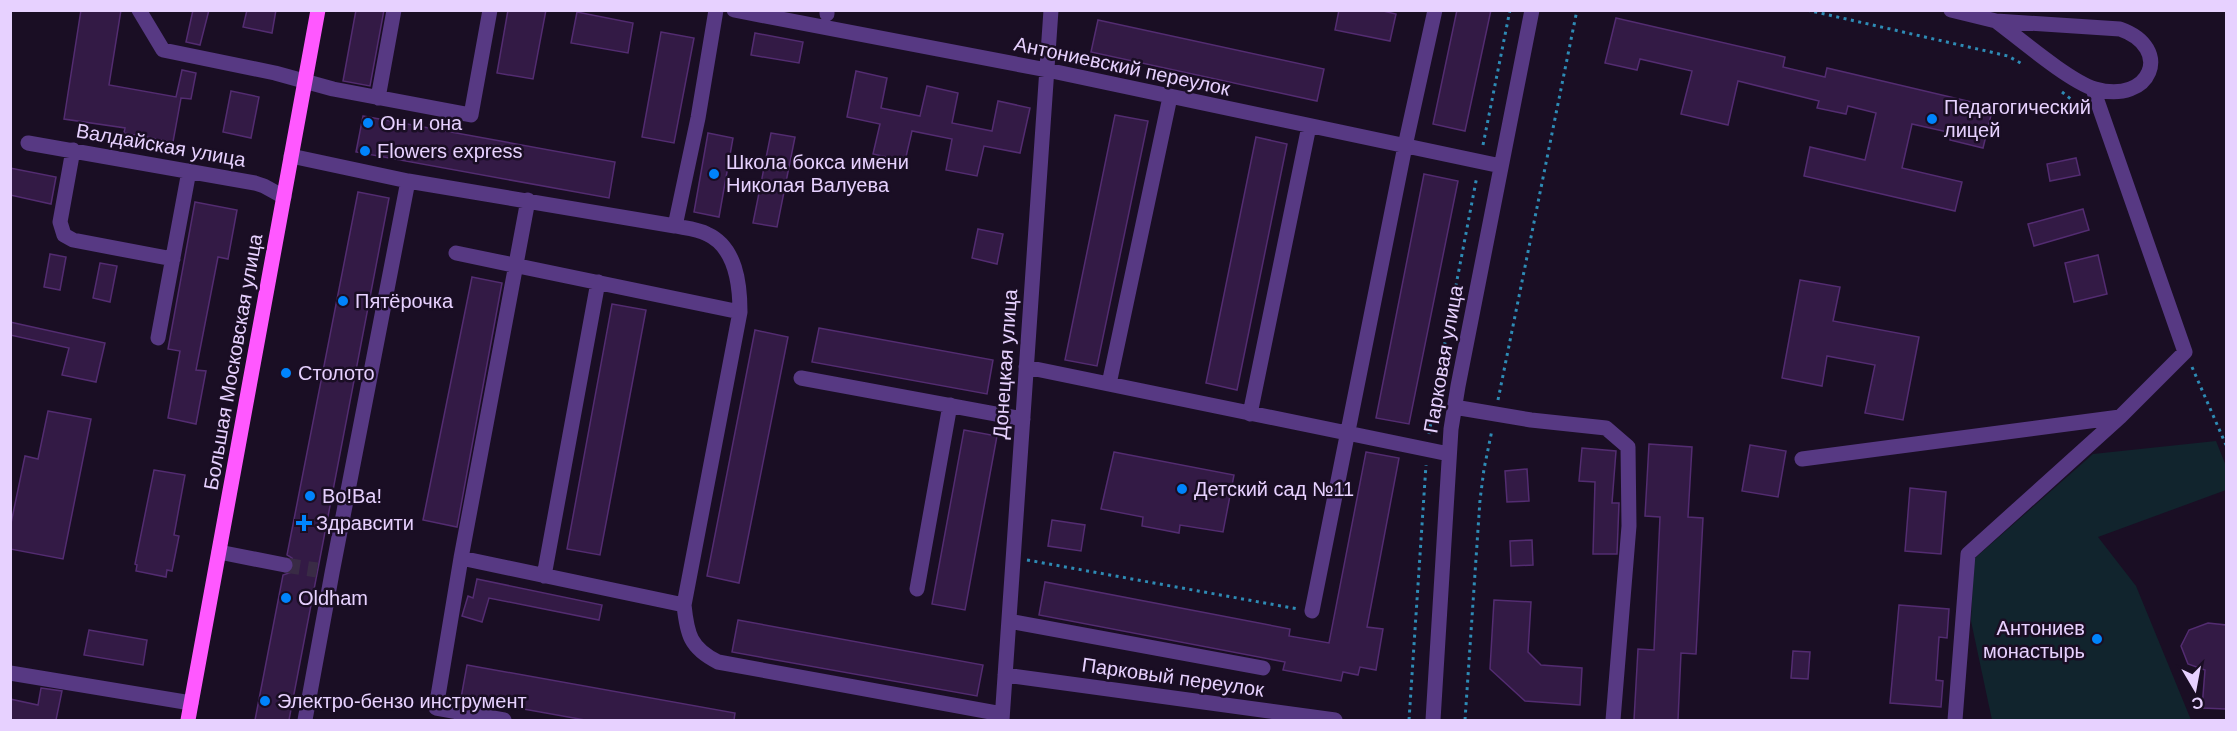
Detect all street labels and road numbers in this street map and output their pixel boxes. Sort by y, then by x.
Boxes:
street label: Антониевский переулок [1012,32,1232,100]
street label: Валдайская улица [75,119,248,171]
street label: Большая Московская улица [200,231,267,492]
street label: Парковая улица [1419,283,1467,435]
street label: Донецкая улица [989,287,1021,440]
street label: Парковый переулок [1080,653,1266,701]

